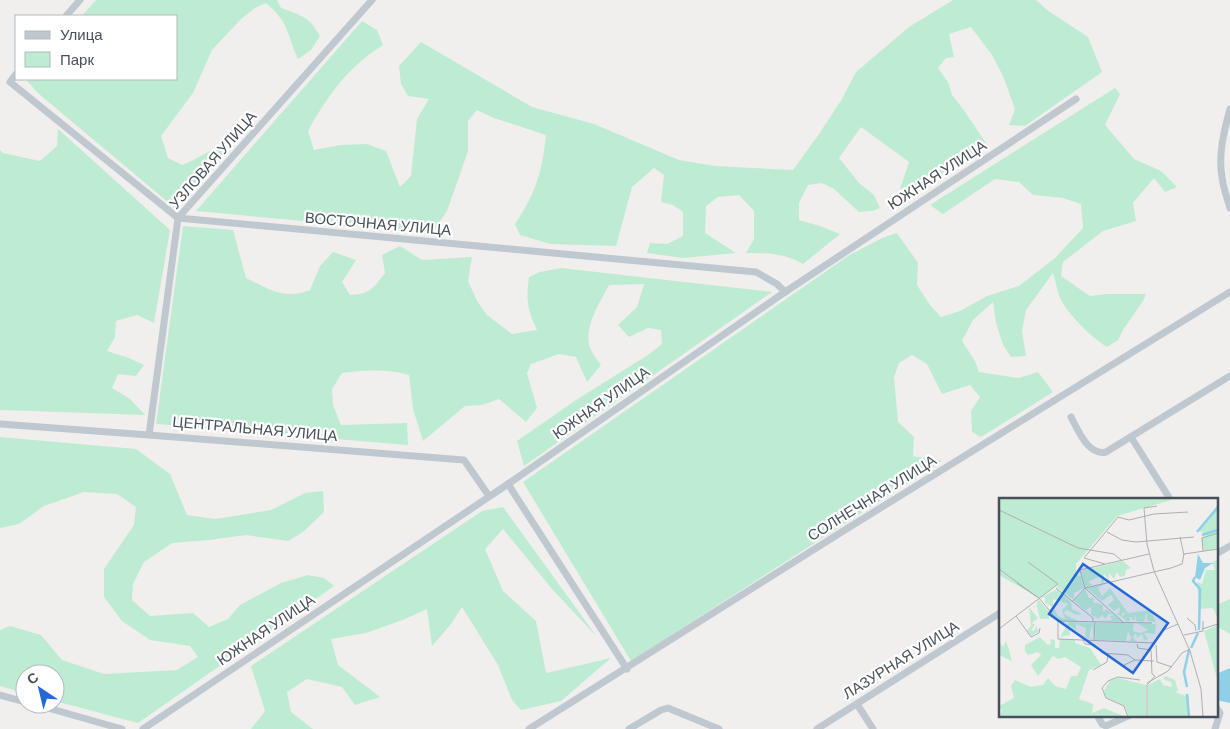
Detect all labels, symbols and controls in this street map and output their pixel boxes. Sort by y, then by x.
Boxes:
legend [15,15,178,80]
text: Улица [60,25,103,43]
text: Парк [60,50,94,68]
street label: УЗЛОВАЯ УЛИЦА [165,107,260,212]
street label: ЮЖНАЯ УЛИЦА [884,136,989,213]
street label: ВОСТОЧНАЯ УЛИЦА [304,208,452,238]
street label: ЮЖНАЯ УЛИЦА [549,362,652,442]
street label: ЦЕНТРАЛЬНАЯ УЛИЦА [172,412,338,444]
street label: СОЛНЕЧНАЯ УЛИЦА [804,450,939,544]
inset map [999,498,1218,716]
street label: ЮЖНАЯ УЛИЦА [213,590,318,669]
street label: ЛАЗУРНАЯ УЛИЦА [839,616,962,702]
north arrow [15,664,65,714]
text: С [23,668,41,688]

